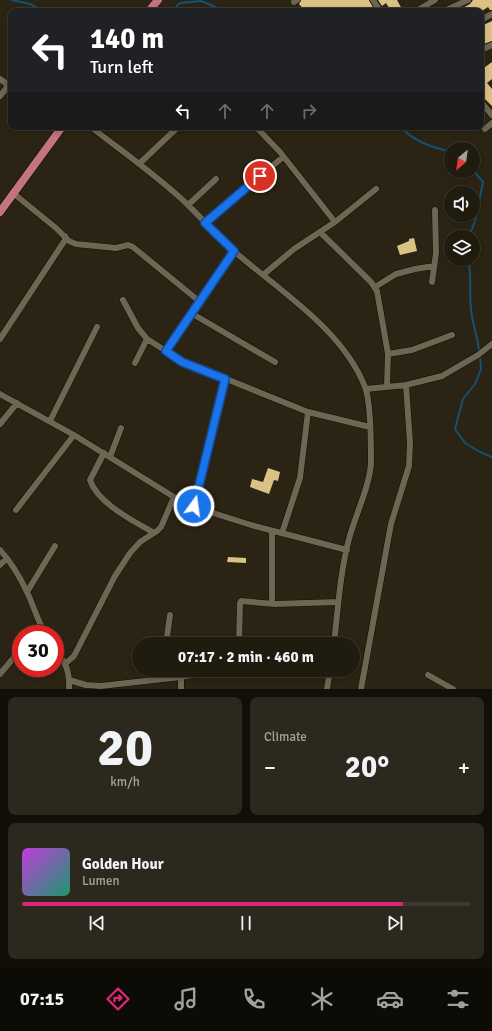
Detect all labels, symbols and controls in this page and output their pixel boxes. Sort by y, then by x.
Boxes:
text: 140 m [90,22,164,56]
icon: left [24,24,76,76]
text: Turn left [90,56,153,78]
icon: left [172,100,194,122]
icon: ahead [214,100,236,122]
icon: ahead [256,100,278,122]
icon: right [298,100,320,122]
north arrow [444,142,480,178]
map controls [444,142,480,266]
pin [243,159,277,193]
icon: arrive [249,165,271,187]
button: sound [444,186,480,222]
button: layers [444,230,480,266]
position arrow [173,485,215,527]
speed limit sign: 30 [12,625,64,677]
text: 07:17 · 2 min · 460 m [178,648,314,666]
text: 20 [97,716,153,780]
text: Climate [264,729,307,745]
text: 20° [345,749,389,786]
text: − [264,754,276,781]
text: + [458,754,470,781]
text: km/h [110,774,140,790]
text: Golden Hour [82,855,164,873]
text: Lumen [82,873,120,889]
icon: previous [86,912,108,934]
icon: pause [235,912,257,934]
icon: next [384,912,406,934]
icon: directions [104,985,132,1013]
icon: music [172,985,200,1013]
icon: phone [240,985,268,1013]
icon: climate [308,985,336,1013]
icon: car [376,985,404,1013]
icon: filters [444,985,472,1013]
text: 07:15 [20,988,64,1010]

